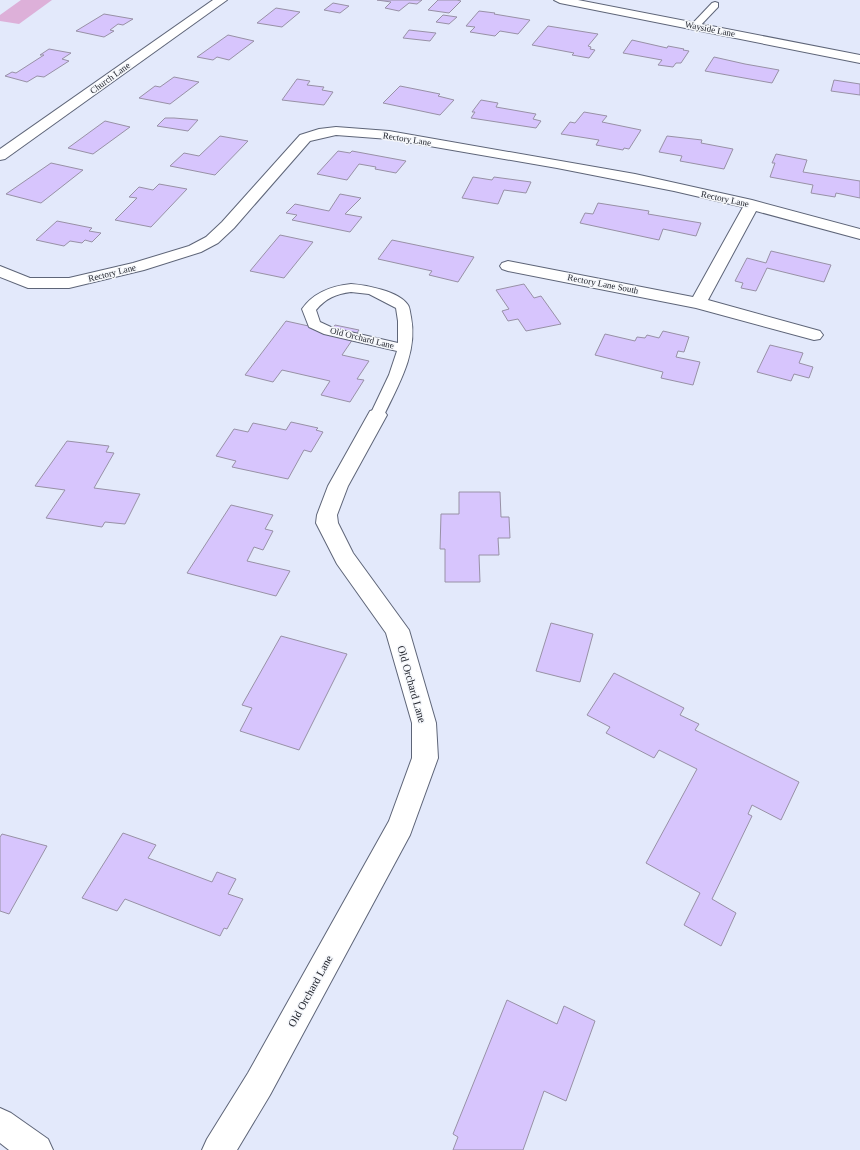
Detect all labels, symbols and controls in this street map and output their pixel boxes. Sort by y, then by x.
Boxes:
street label: Wayside Lane [684,19,736,39]
street label: Church Lane [88,60,132,96]
street label: Rectory Lane [382,130,432,148]
street label: Rectory Lane [700,189,750,209]
street label: Rectory Lane [87,262,137,284]
street label: Rectory Lane South [567,272,640,296]
street label: Old Orchard Lane [329,325,395,351]
street label: Old Orchard Lane [395,644,429,724]
street label: Old Orchard Lane [285,953,335,1029]

